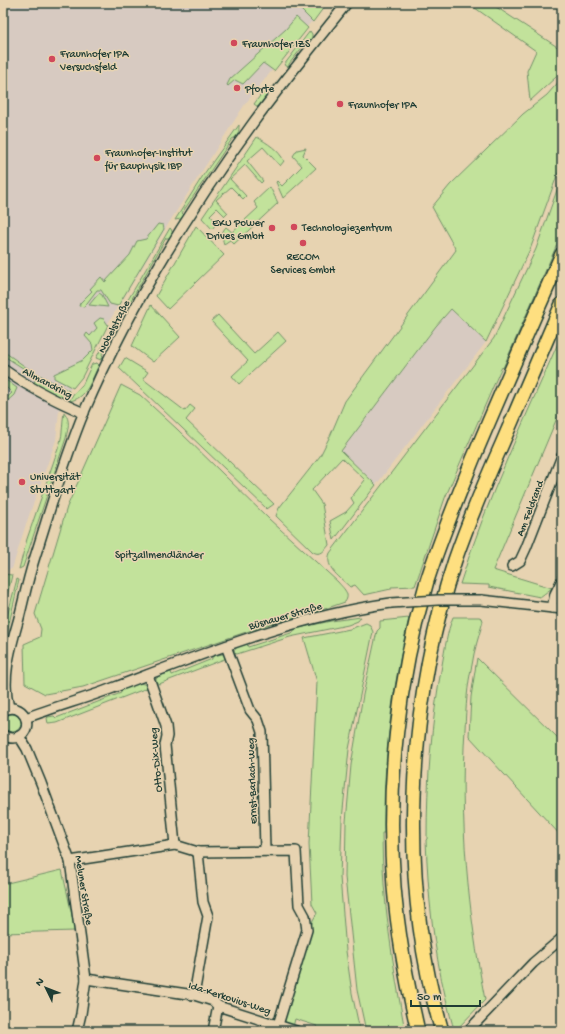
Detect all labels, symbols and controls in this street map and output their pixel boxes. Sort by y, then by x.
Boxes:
marker: Fraunhofer IZS [229,38,239,48]
place label: Fraunhofer IZS [241,38,311,51]
place label: Fraunhofer IPA Versuchsfeld [59,48,129,74]
marker: Fraunhofer IPA Versuchsfeld [47,54,57,64]
marker: Pforte [232,83,242,93]
place label: Pforte [244,83,275,96]
marker: Fraunhofer IPA [335,99,345,109]
place label: Fraunhofer IPA [347,99,417,112]
place label: Fraunhofer-Institut für Bauphysik IBP [104,147,193,173]
marker: Fraunhofer-Institut für Bauphysik IBP [92,153,102,163]
place label: EKU Power Drives GmbH [206,218,265,243]
marker: Technologiezentrum [289,222,299,232]
marker: EKU Power Drives GmbH [267,223,277,233]
place label: Technologiezentrum [301,223,392,235]
marker: RECOM Services GmbH [298,238,308,248]
place label: RECOM Services GmbH [271,252,336,277]
street label: Nobelstraße [96,298,133,355]
street label: Allmandring [20,366,74,402]
place label: Universität Stuttgart [30,472,81,497]
marker: Universität Stuttgart [17,477,27,487]
street label: Am Feldrand [515,478,548,538]
park label: Spitzallmendländer [115,550,204,562]
street label: Büsnauer Straße [247,601,324,633]
street label: Otto-Dix-Weg [148,727,166,793]
street label: Ernst-Barlach-Weg [245,737,261,824]
street label: Meluner Straße [72,855,94,926]
north arrow [26,968,66,1008]
text: N [33,976,47,989]
street label: Ida-Kerkovius-Weg [187,980,272,1018]
scale bar [411,982,480,1008]
text: 50 m [417,991,442,1005]

